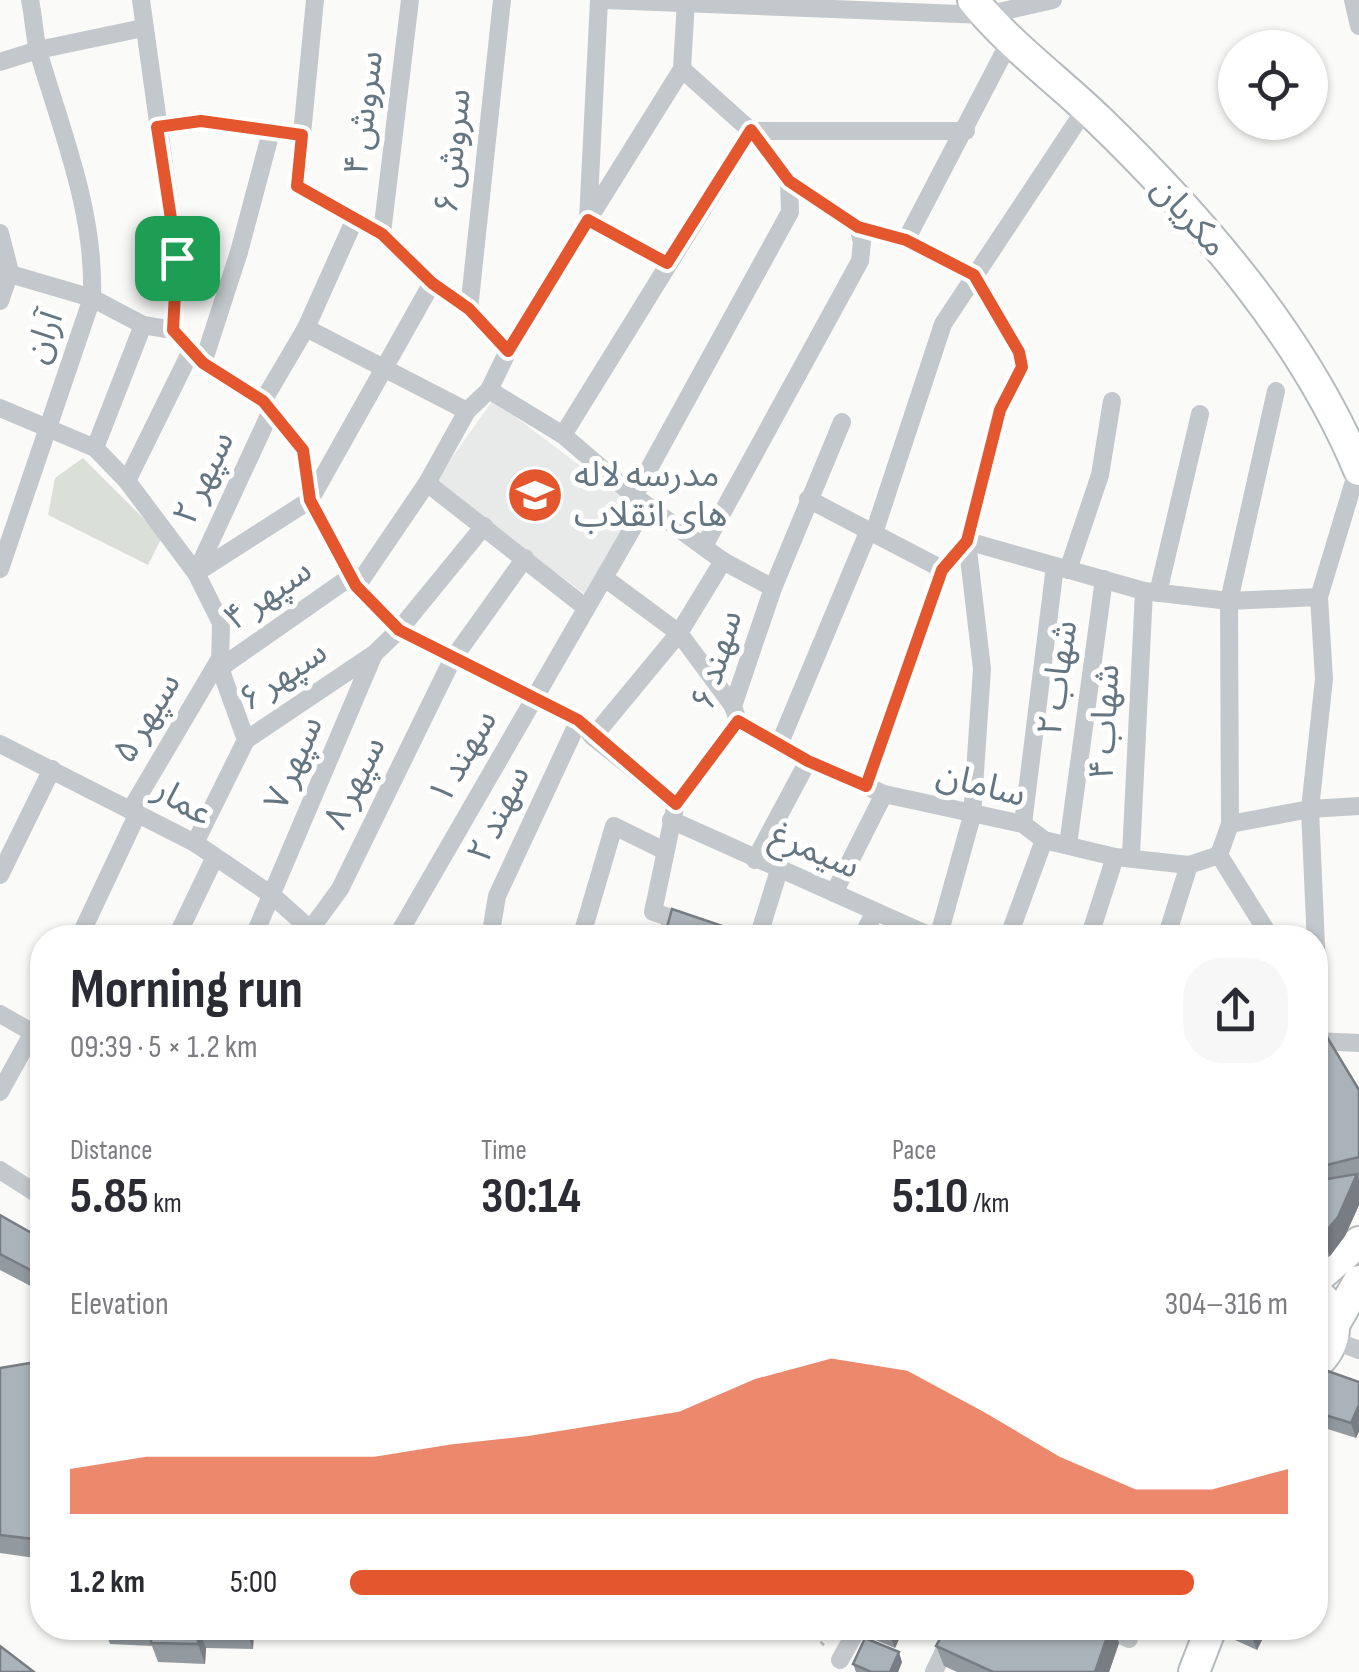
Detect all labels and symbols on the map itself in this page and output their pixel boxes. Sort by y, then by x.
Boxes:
street label: سروش ۴ [335,48,393,178]
street label: سروش ۶ [425,87,481,215]
street label: مکریان [1142,168,1236,266]
pin [135,216,220,301]
street label: آران [15,303,74,369]
street label: سپهر ۲ [164,425,244,531]
place label: مدرسه لاله های انقلاب [574,454,727,537]
school or university icon: مدرسه لاله های انقلاب [505,465,565,525]
street label: سپهر ۴ [216,549,320,641]
street label: سهند ۶ [682,605,752,715]
street label: شهاب ۲ [1029,618,1087,738]
street label: سپهر ۶ [230,631,336,721]
street label: شهاب ۴ [1081,663,1129,781]
street label: سپهر ۵ [103,665,191,771]
street label: سهند ۱ [419,702,507,812]
street label: سپهر ۷ [255,710,333,816]
street label: سپهر ۸ [314,730,396,836]
street label: سامان [932,753,1030,817]
street label: سهند ۲ [458,759,540,869]
street label: عمار [145,768,220,836]
street label: سیمرغ [763,813,866,892]

